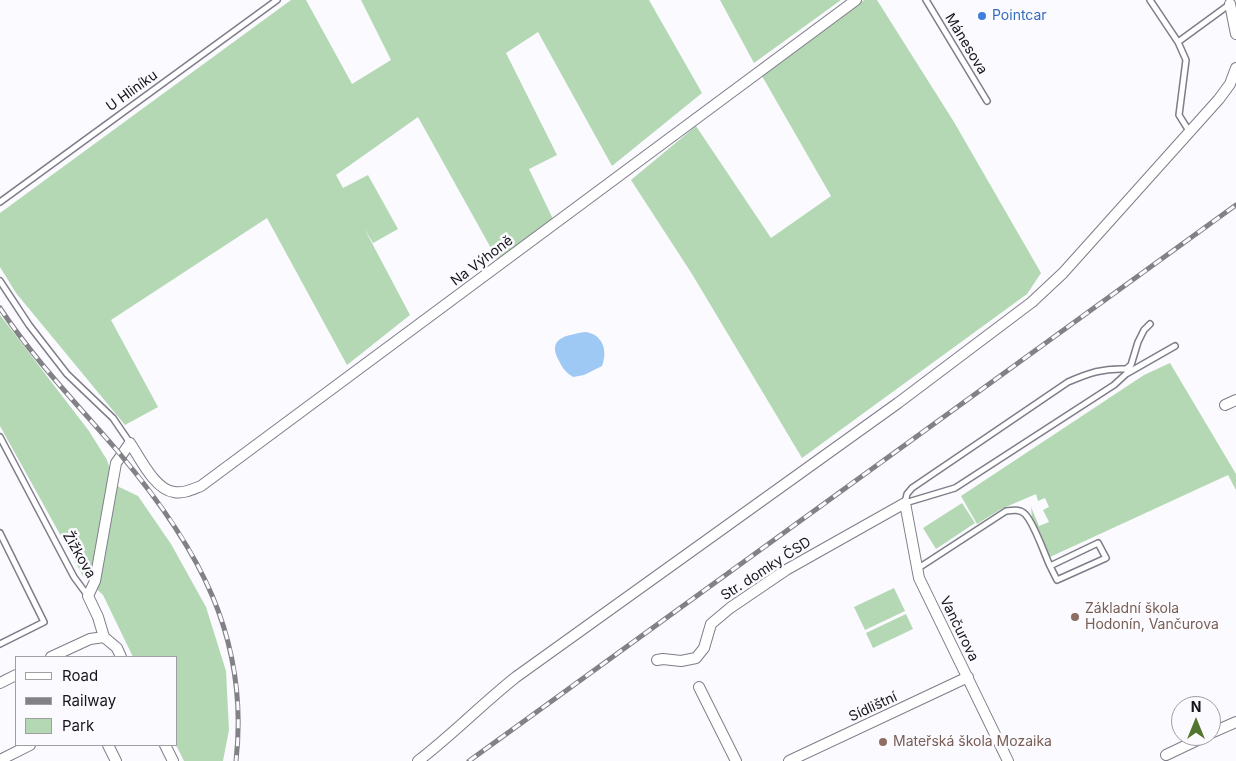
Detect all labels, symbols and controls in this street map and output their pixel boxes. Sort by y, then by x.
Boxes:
place label: Pointcar [992,8,1047,24]
street label: Mánesova [941,10,991,78]
marker: Pointcar [976,10,988,22]
street label: U Hliníku [103,67,161,115]
street label: Na Výhoně [448,232,516,290]
street label: Žižkova [59,529,99,581]
street label: Str. domky ČSD [718,534,814,604]
street label: Vančurova [936,594,982,664]
place label: Základní škola Hodonín, Vančurova [1085,601,1219,634]
marker: Základní škola Hodonín, Vančurova [1069,611,1081,623]
legend [15,656,178,746]
text: Road [62,666,98,685]
street label: Sídlištní [846,689,900,725]
text: Railway [62,691,116,710]
north arrow [1171,696,1221,746]
text: N [1191,698,1201,715]
text: Park [62,716,94,735]
place label: Mateřská škola Mozaika [893,734,1052,750]
marker: Mateřská škola Mozaika [877,736,889,748]

